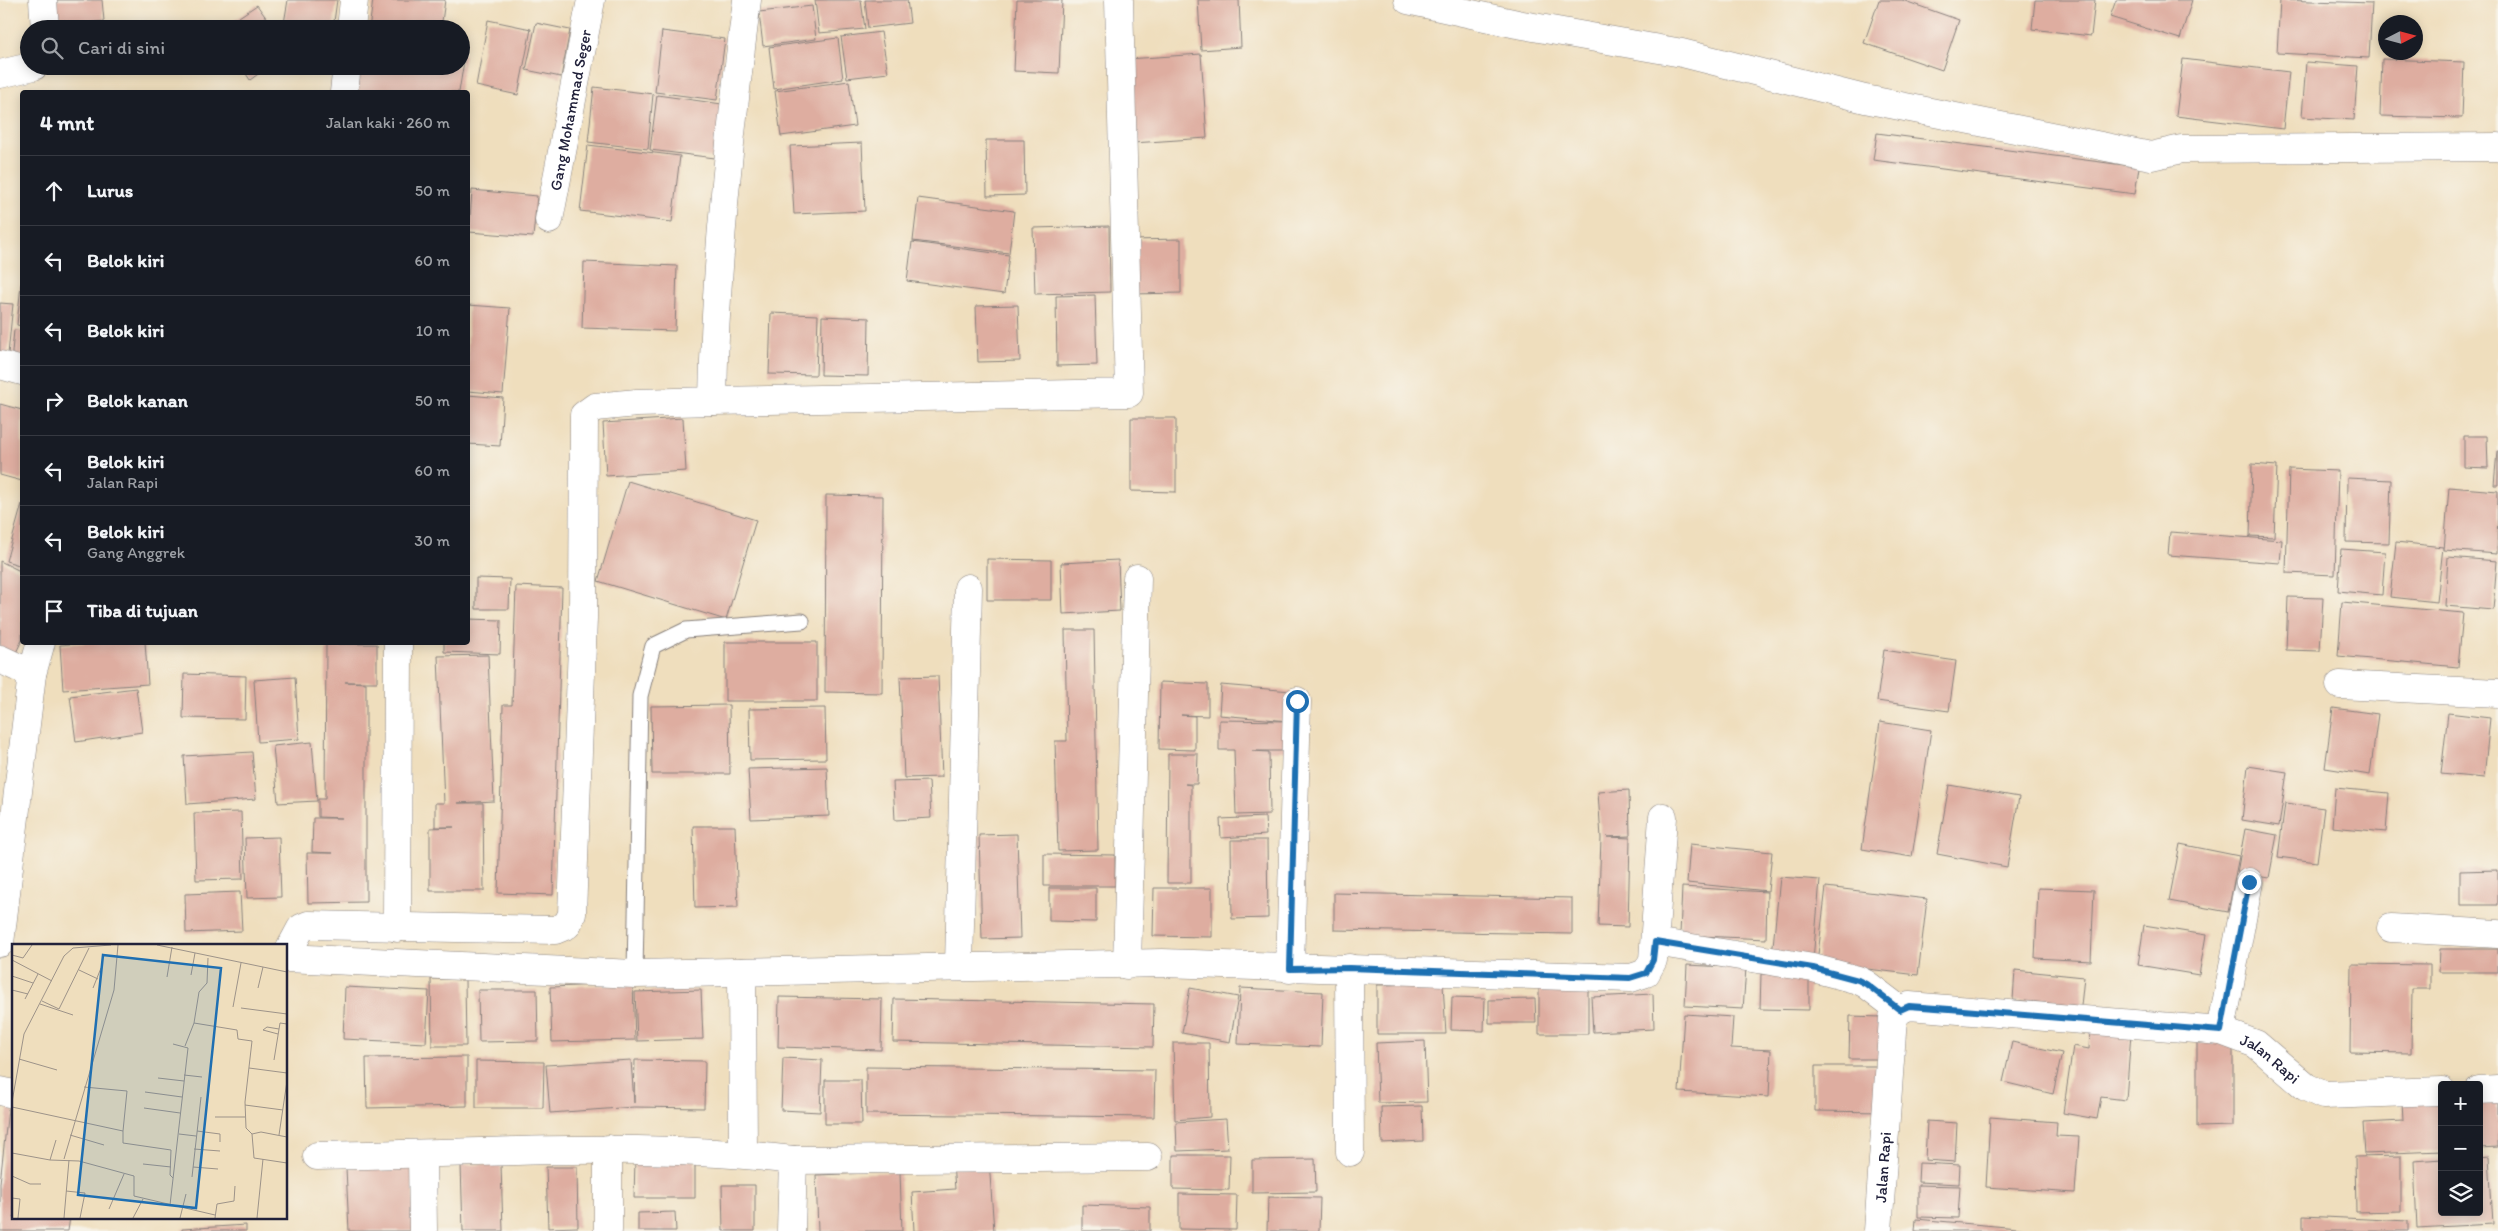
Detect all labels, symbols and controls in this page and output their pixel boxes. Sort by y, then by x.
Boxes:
north arrow [2378,15,2423,60]
search box [20,20,470,75]
street label: Gang Mohammad Seger [546,28,595,192]
icon: search [38,34,66,62]
text: Cari di sini [78,36,165,59]
text: 4 mnt [40,110,94,135]
text: Jalan kaki · 260 m [326,113,450,132]
icon: ahead [40,177,68,205]
text: Lurus [87,179,133,202]
text: 50 m [415,181,450,200]
icon: left [40,247,68,275]
text: Belok kiri [87,249,164,272]
text: 60 m [415,251,450,270]
icon: left [40,317,68,345]
text: Belok kiri [87,319,164,342]
text: 10 m [416,321,450,340]
icon: right [40,387,68,415]
text: Belok kanan [87,389,188,412]
text: 50 m [415,391,450,410]
text: Belok kiri [87,450,164,473]
icon: left [40,457,68,485]
text: 60 m [415,461,450,480]
text: Jalan Rapi [87,473,158,492]
text: Belok kiri [87,520,164,543]
icon: left [40,527,68,555]
text: 30 m [414,531,450,550]
text: Gang Anggrek [87,543,185,562]
icon: arrive [40,597,68,625]
text: Tiba di tujuan [87,599,198,622]
route start [1286,690,1309,713]
route end [2238,871,2261,894]
inset map [12,944,288,1218]
street label: Jalan Rapi [2238,1030,2304,1088]
map controls [2438,1081,2483,1216]
button: + [2438,1081,2483,1126]
button: − [2438,1126,2483,1171]
street label: Jalan Rapi [1871,1131,1895,1203]
button: layers [2438,1171,2483,1216]

